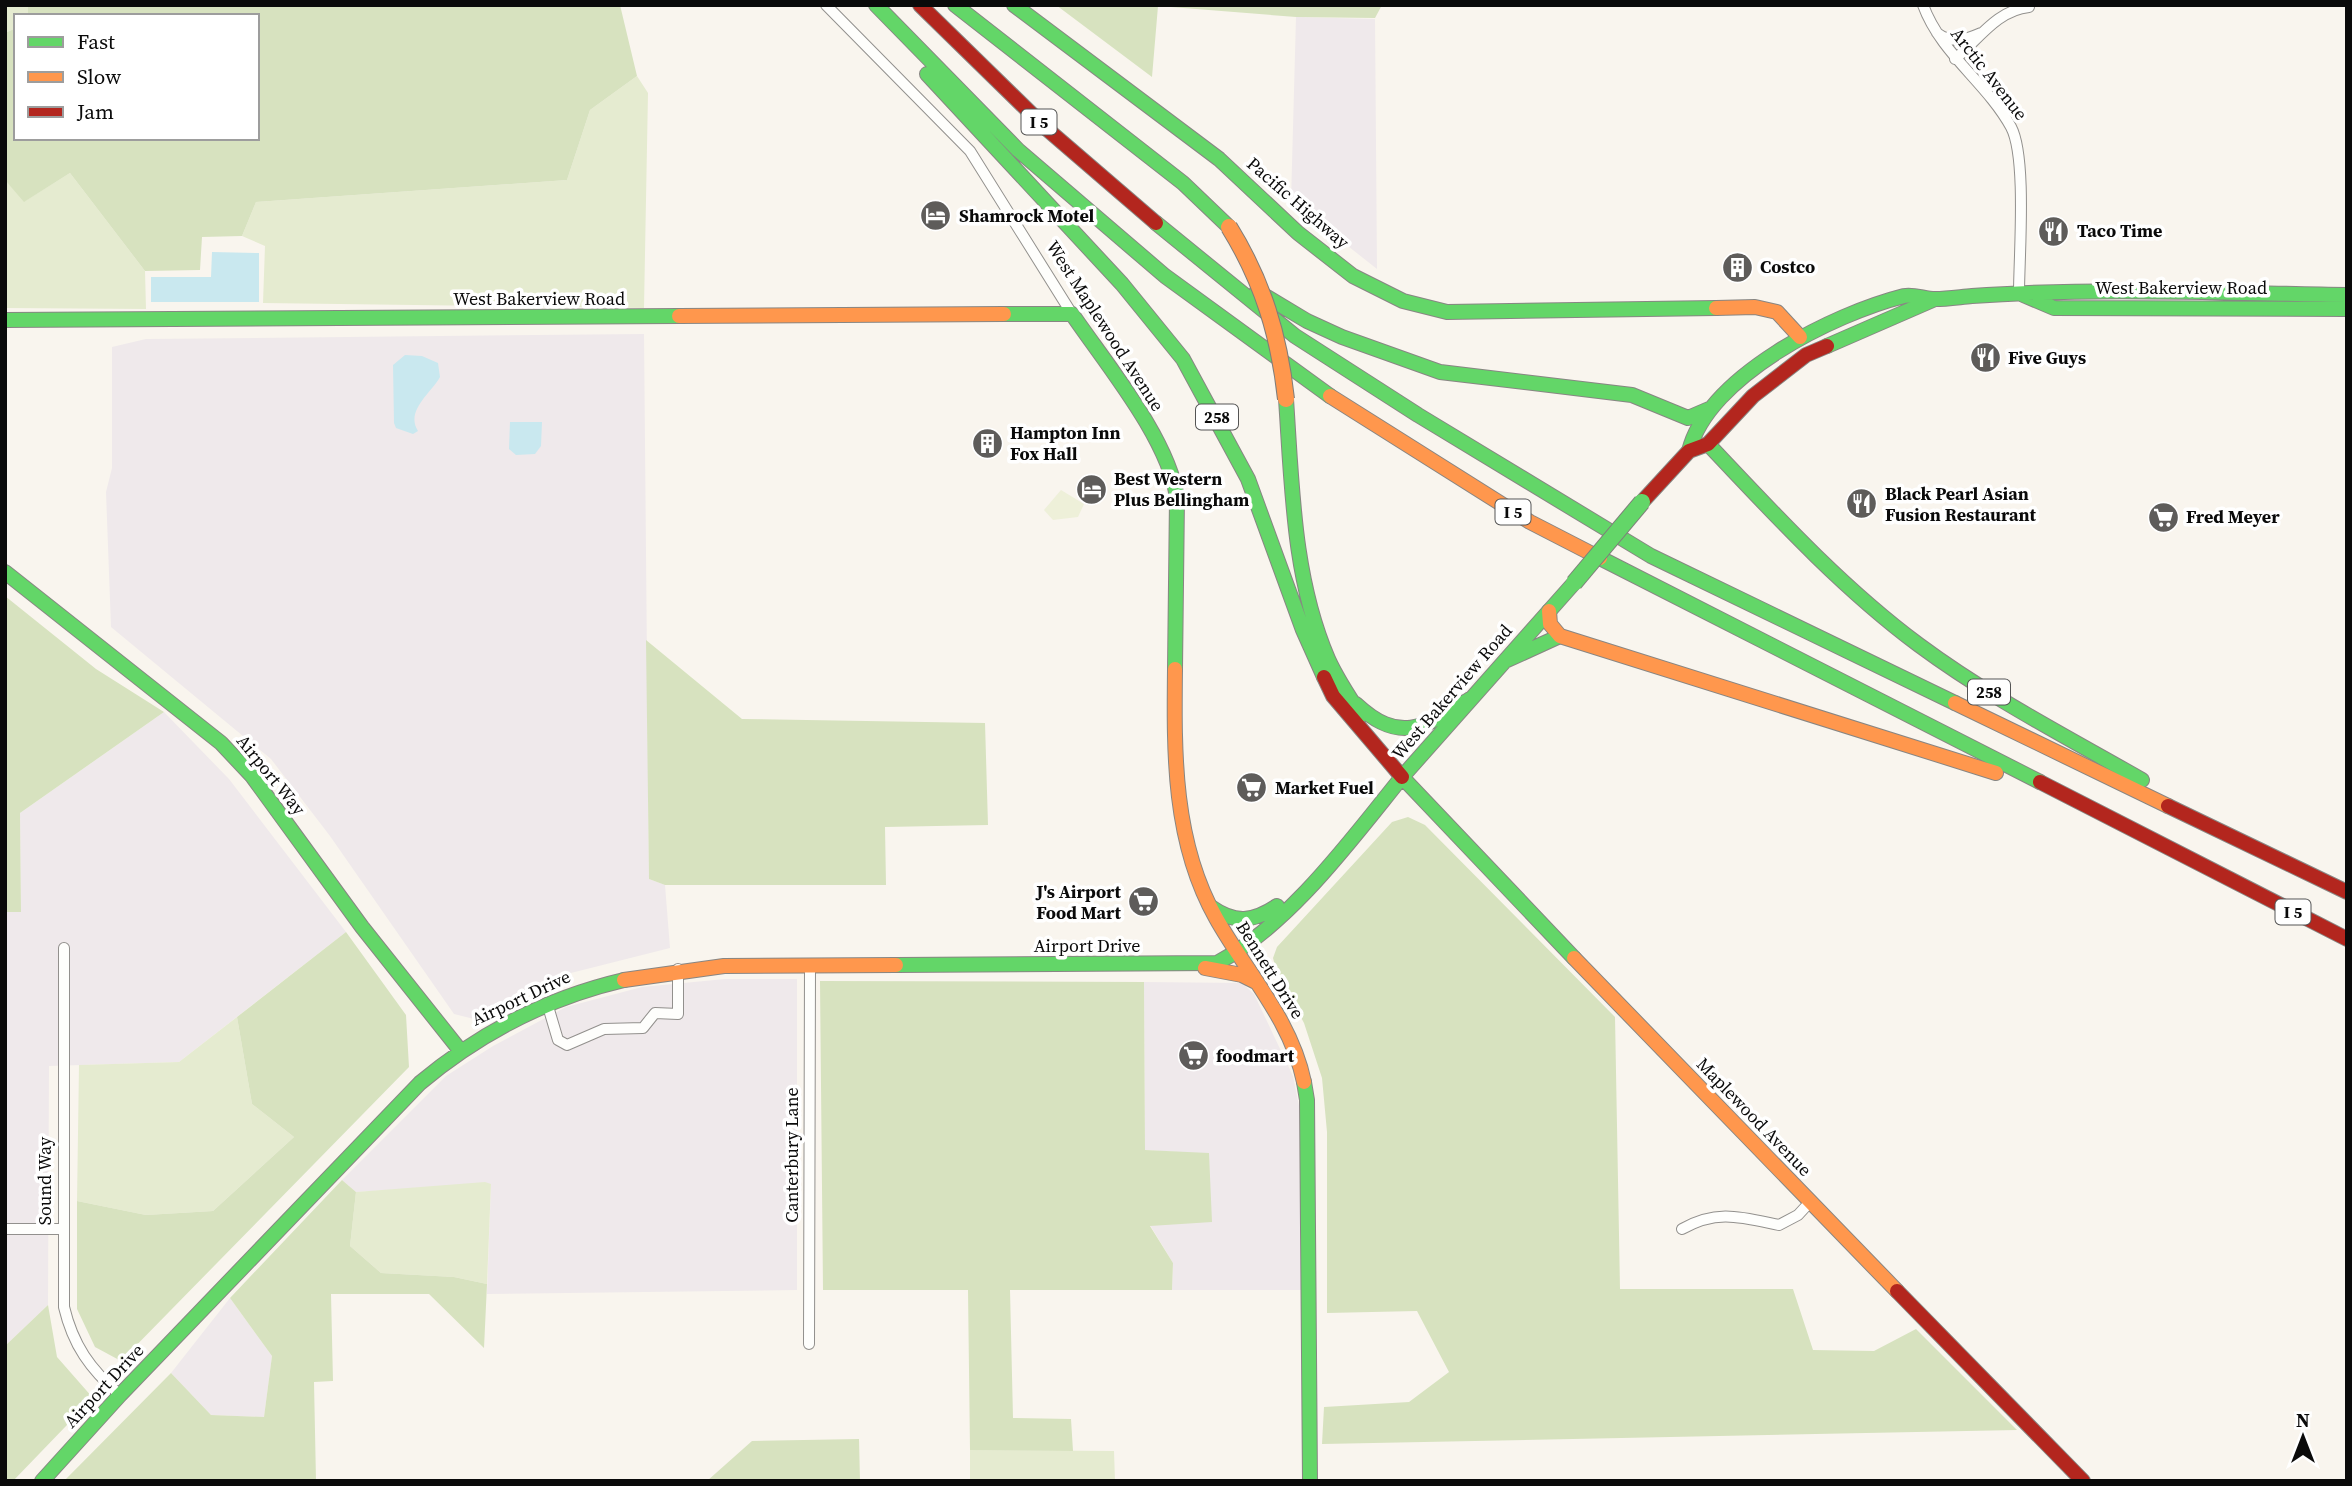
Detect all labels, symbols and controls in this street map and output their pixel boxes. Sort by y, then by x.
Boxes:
legend [14,14,259,140]
street label: Arctic Avenue [1945,22,2034,125]
text: Fast [77,27,115,56]
text: Slow [77,62,121,91]
text: Jam [76,97,114,126]
road number: I 5 [1021,110,1056,134]
street label: Pacific Highway [1242,151,1356,255]
hotel icon: Shamrock Motel [919,199,953,233]
place label: Shamrock Motel [959,203,1094,228]
restaurant icon: Taco Time [2037,214,2071,248]
place label: Taco Time [2077,218,2162,243]
street label: West Maplewood Avenue [1041,235,1170,416]
building icon: Costco [1720,250,1754,284]
place label: Costco [1760,254,1815,279]
street label: West Bakerview Road [2095,275,2267,300]
street label: West Bakerview Road [453,286,625,311]
restaurant icon: Five Guys [1968,341,2002,375]
place label: Five Guys [2008,345,2086,370]
road number: 258 [1196,404,1238,430]
place label: Hampton Inn Fox Hall [1010,420,1121,466]
building icon: Hampton Inn Fox Hall [970,426,1004,460]
place label: Best Western Plus Bellingham [1114,466,1249,512]
hotel icon: Best Western Plus Bellingham [1074,472,1108,506]
place label: Black Pearl Asian Fusion Restaurant [1885,481,2036,527]
restaurant icon: Black Pearl Asian Fusion Restaurant [1845,487,1879,521]
road number: I 5 [1496,499,1530,524]
supermarket icon: Fred Meyer [2146,500,2180,534]
place label: Fred Meyer [2186,504,2280,529]
street label: West Bakerview Road [1386,618,1518,765]
road number: 258 [1968,680,2010,705]
street label: Airport Way [231,729,312,821]
supermarket icon: Market Fuel [1235,771,1269,805]
place label: Market Fuel [1275,775,1374,800]
place label: J's Airport Food Mart [1035,879,1122,925]
supermarket icon: J's Airport Food Mart [1127,885,1161,919]
road number: I 5 [2276,900,2310,924]
street label: Bennett Drive [1230,916,1310,1023]
street label: Airport Drive [1034,933,1140,958]
street label: Airport Drive [467,964,574,1031]
supermarket icon: foodmart [1176,1039,1210,1073]
place label: foodmart [1216,1043,1295,1068]
street label: Maplewood Avenue [1691,1052,1818,1181]
street label: Canterbury Lane [779,1087,804,1223]
street label: Sound Way [32,1136,57,1225]
street label: Airport Drive [58,1338,149,1433]
north arrow [2268,1402,2338,1472]
text: N [2296,1407,2310,1433]

